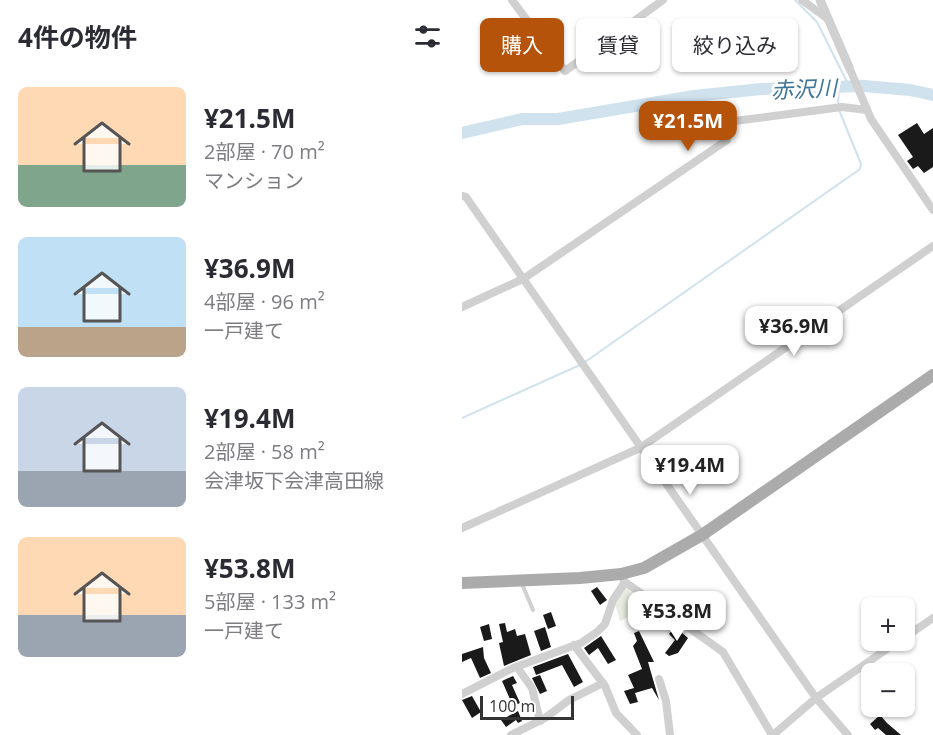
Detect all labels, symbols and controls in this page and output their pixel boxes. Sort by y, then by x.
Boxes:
chip: 購入 [480,18,564,72]
chip: 賃貸 [576,18,660,72]
chip: 絞り込み [672,18,798,72]
text: 4件の物件 [18,19,137,55]
icon: filters [411,20,444,53]
water label: 赤沢川 [770,72,839,104]
text: ¥21.5M [204,100,295,136]
pin: ¥21.5M [639,101,737,152]
text: ¥21.5M [653,107,723,134]
icon: home [66,111,138,183]
text: 2部屋 · 70 m² [204,138,325,165]
text: マンション [204,167,304,194]
text: ¥36.9M [204,250,295,286]
icon: home [66,261,138,333]
text: 4部屋 · 96 m² [204,288,325,315]
pin: ¥36.9M [745,306,843,357]
text: ¥36.9M [759,312,829,339]
text: 一戸建て [204,317,284,344]
text: ¥19.4M [204,400,295,436]
icon: home [66,411,138,483]
text: 2部屋 · 58 m² [204,438,325,465]
pin: ¥19.4M [641,445,739,496]
text: ¥19.4M [655,451,725,478]
text: 会津坂下会津高田線 [204,467,384,494]
text: ¥53.8M [204,550,295,586]
icon: home [66,561,138,633]
text: 5部屋 · 133 m² [204,588,336,615]
pin: ¥53.8M [628,591,726,642]
text: ¥53.8M [642,597,712,624]
map controls [861,597,915,717]
button: + [861,597,915,651]
text: 一戸建て [204,617,284,644]
button: − [861,663,915,717]
scale bar [480,693,574,720]
text: 100 m [489,695,535,717]

